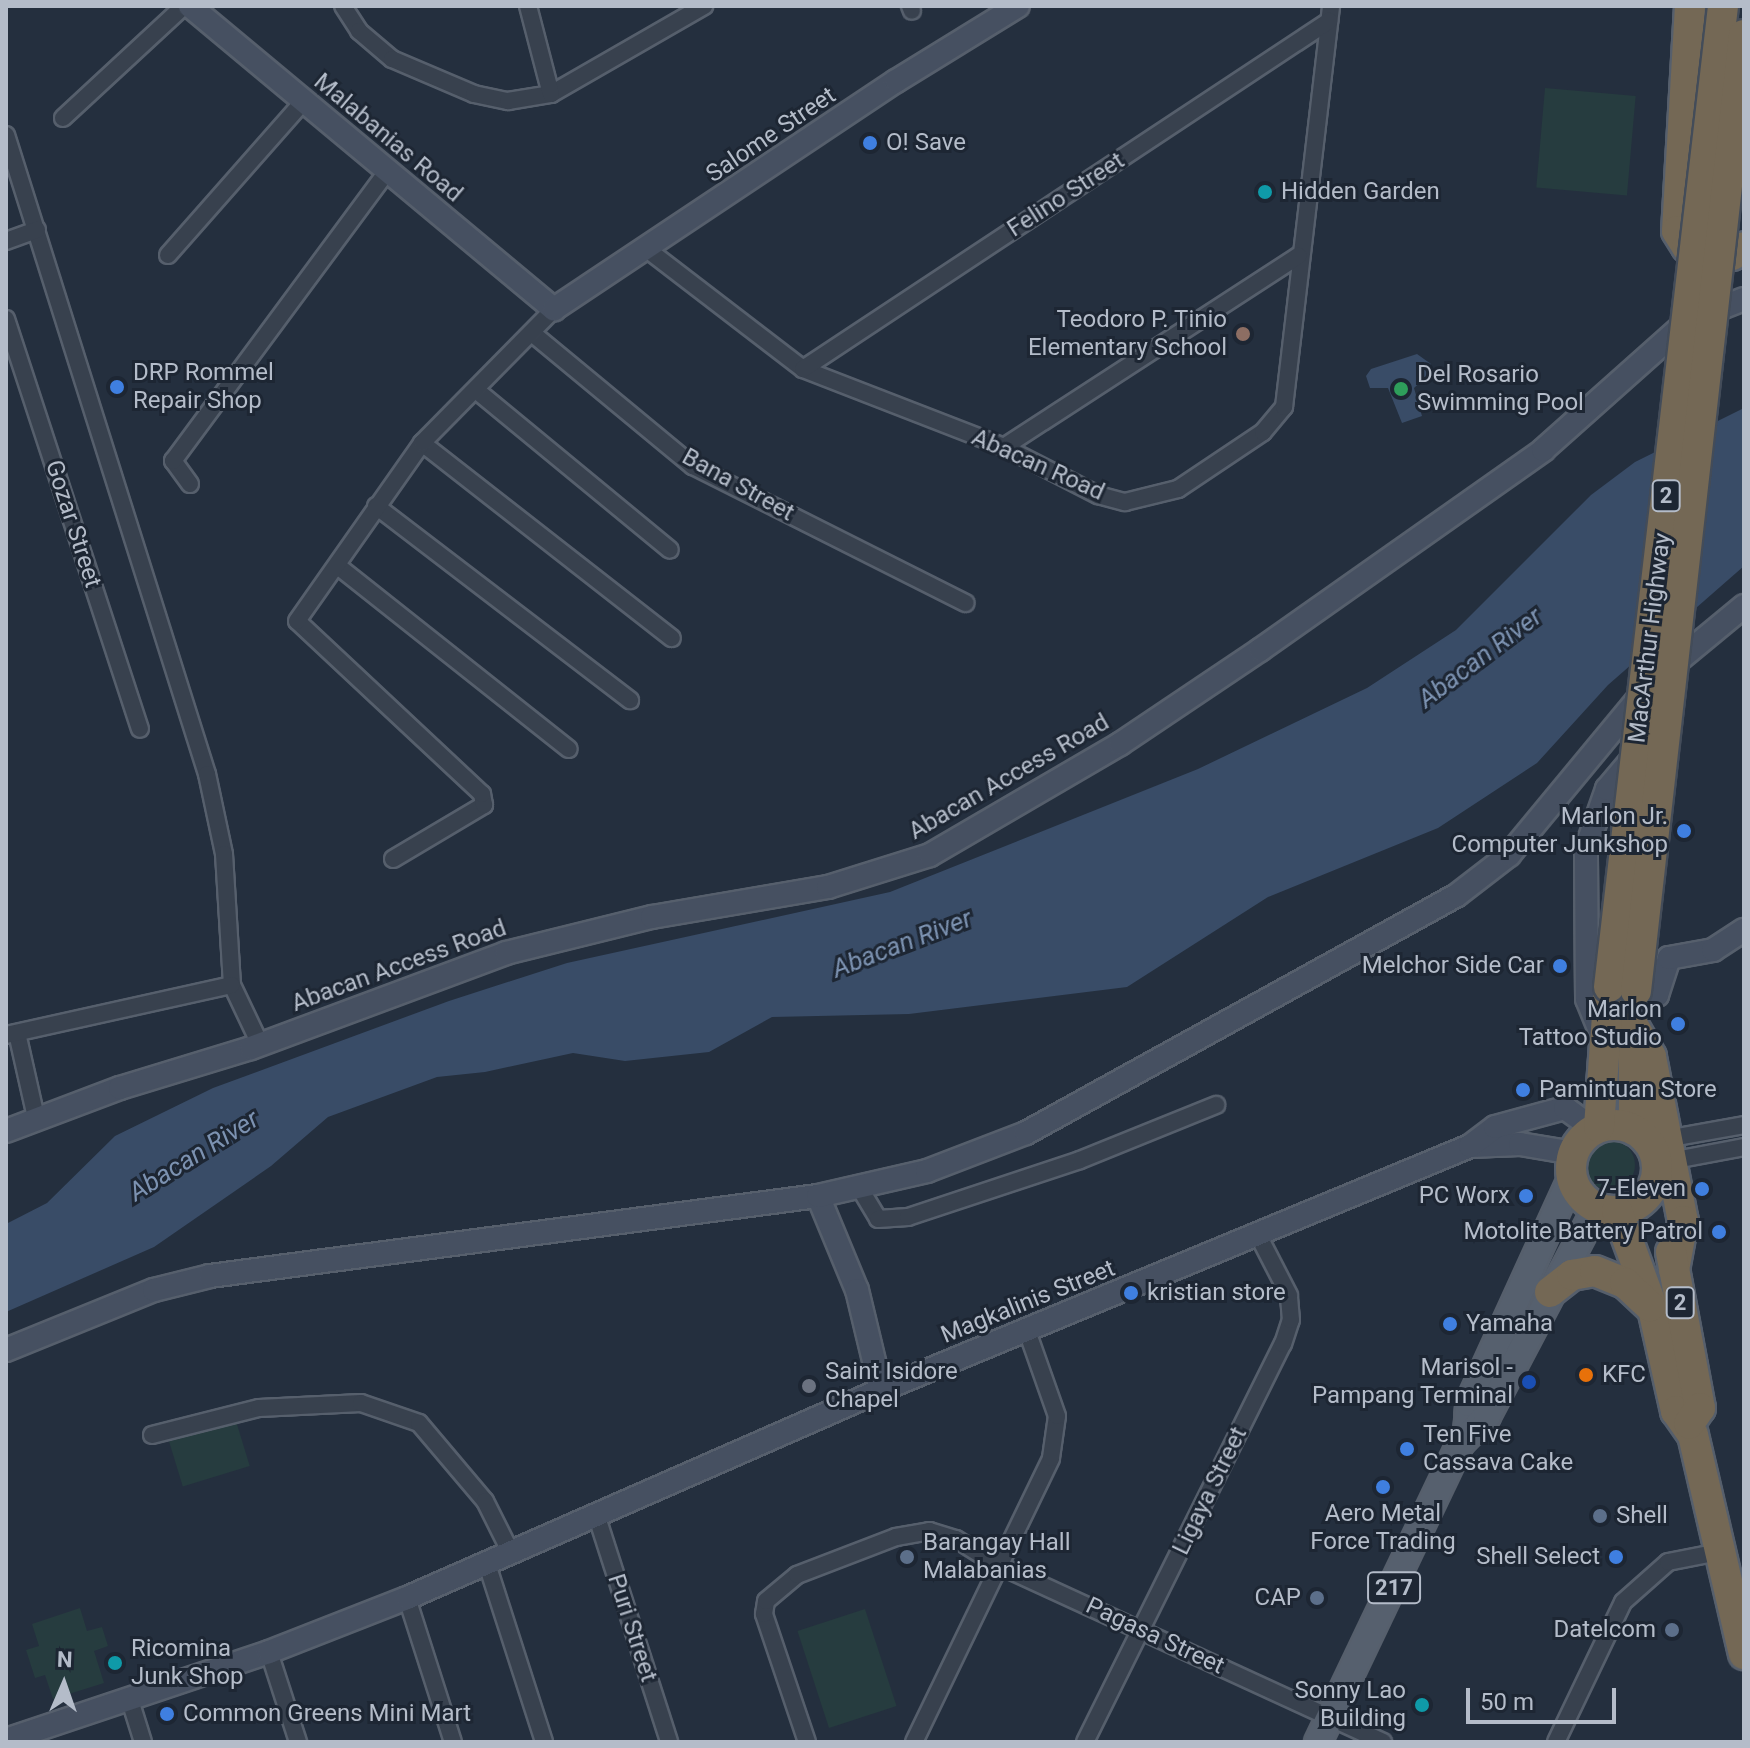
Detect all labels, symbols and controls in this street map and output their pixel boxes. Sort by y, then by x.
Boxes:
street label: Malabanias Road [308,68,468,208]
street label: Salome Street [701,81,841,189]
place label: O! Save [886,129,966,157]
marker: O! Save [861,134,879,152]
street label: Felino Street [1002,147,1130,243]
place label: Hidden Garden [1281,178,1440,206]
marker: Hidden Garden [1256,183,1274,201]
place label: Teodoro P. Tinio Elementary School [1028,306,1227,362]
marker: Teodoro P. Tinio Elementary School [1234,325,1252,343]
place label: DRP Rommel Repair Shop [133,359,274,415]
place label: Del Rosario Swimming Pool [1417,361,1584,417]
marker: DRP Rommel Repair Shop [108,378,126,396]
marker: Del Rosario Swimming Pool [1392,380,1410,398]
street label: Abacan Road [967,423,1109,507]
street label: Bana Street [677,442,799,528]
street label: Gozar Street [39,457,107,591]
road number: 2 [1650,478,1682,514]
street label: MacArthur Highway [1623,531,1677,745]
water label: Abacan River [1412,601,1548,715]
street label: Abacan Access Road [904,708,1114,846]
place label: Marlon Jr. Computer Junkshop [1452,803,1668,859]
marker: Marlon Jr. Computer Junkshop [1675,822,1693,840]
water label: Abacan River [828,903,976,985]
street label: Abacan Access Road [288,914,510,1018]
place label: Melchor Side Car [1362,952,1544,980]
marker: Melchor Side Car [1551,957,1569,975]
place label: Marlon Tattoo Studio [1519,996,1662,1052]
marker: Marlon Tattoo Studio [1669,1015,1687,1033]
place label: Pamintuan Store [1539,1076,1717,1104]
marker: Pamintuan Store [1514,1081,1532,1099]
water label: Abacan River [123,1104,265,1208]
place label: 7-Eleven [1596,1175,1686,1203]
marker: 7-Eleven [1693,1180,1711,1198]
place label: PC Worx [1419,1182,1510,1210]
marker: PC Worx [1517,1187,1535,1205]
place label: Motolite Battery Patrol [1463,1218,1703,1246]
marker: Motolite Battery Patrol [1710,1223,1728,1241]
street label: Magkalinis Street [937,1254,1119,1350]
place label: kristian store [1147,1279,1286,1307]
marker: kristian store [1122,1284,1140,1302]
road number: 2 [1664,1285,1696,1321]
place label: Yamaha [1466,1310,1553,1338]
marker: Yamaha [1441,1315,1459,1333]
place label: Marisol - Pampang Terminal [1312,1354,1513,1410]
place label: Saint Isidore Chapel [825,1358,958,1414]
place label: KFC [1602,1361,1646,1389]
marker: KFC [1577,1366,1595,1384]
marker: Marisol - Pampang Terminal [1520,1373,1538,1391]
marker: Saint Isidore Chapel [800,1377,818,1395]
place label: Ten Five Cassava Cake [1423,1421,1573,1477]
street label: Ligaya Street [1167,1422,1253,1560]
marker: Ten Five Cassava Cake [1398,1440,1416,1458]
marker: Aero Metal Force Trading [1374,1478,1392,1496]
place label: Aero Metal Force Trading [1310,1500,1456,1556]
place label: Shell [1616,1502,1668,1530]
marker: Shell [1591,1507,1609,1525]
place label: Barangay Hall Malabanias [923,1529,1070,1585]
place label: Shell Select [1476,1543,1600,1571]
marker: Barangay Hall Malabanias [898,1548,916,1566]
marker: Shell Select [1607,1548,1625,1566]
street label: Puri Street [601,1570,663,1686]
road number: 217 [1366,1570,1422,1606]
place label: CAP [1255,1584,1301,1612]
marker: CAP [1308,1589,1326,1607]
street label: Pagasa Street [1081,1591,1229,1681]
place label: Datelcom [1553,1616,1656,1644]
marker: Datelcom [1663,1621,1681,1639]
place label: Ricomina Junk Shop [131,1635,243,1691]
north arrow [24,1644,104,1724]
text: N [57,1647,73,1672]
marker: Ricomina Junk Shop [106,1654,124,1672]
scale bar [1470,1672,1620,1722]
place label: Sonny Lao Building [1295,1677,1406,1733]
text: 50 m [1480,1688,1534,1716]
marker: Sonny Lao Building [1413,1696,1431,1714]
place label: Common Greens Mini Mart [183,1700,471,1728]
marker: Common Greens Mini Mart [158,1705,176,1723]

